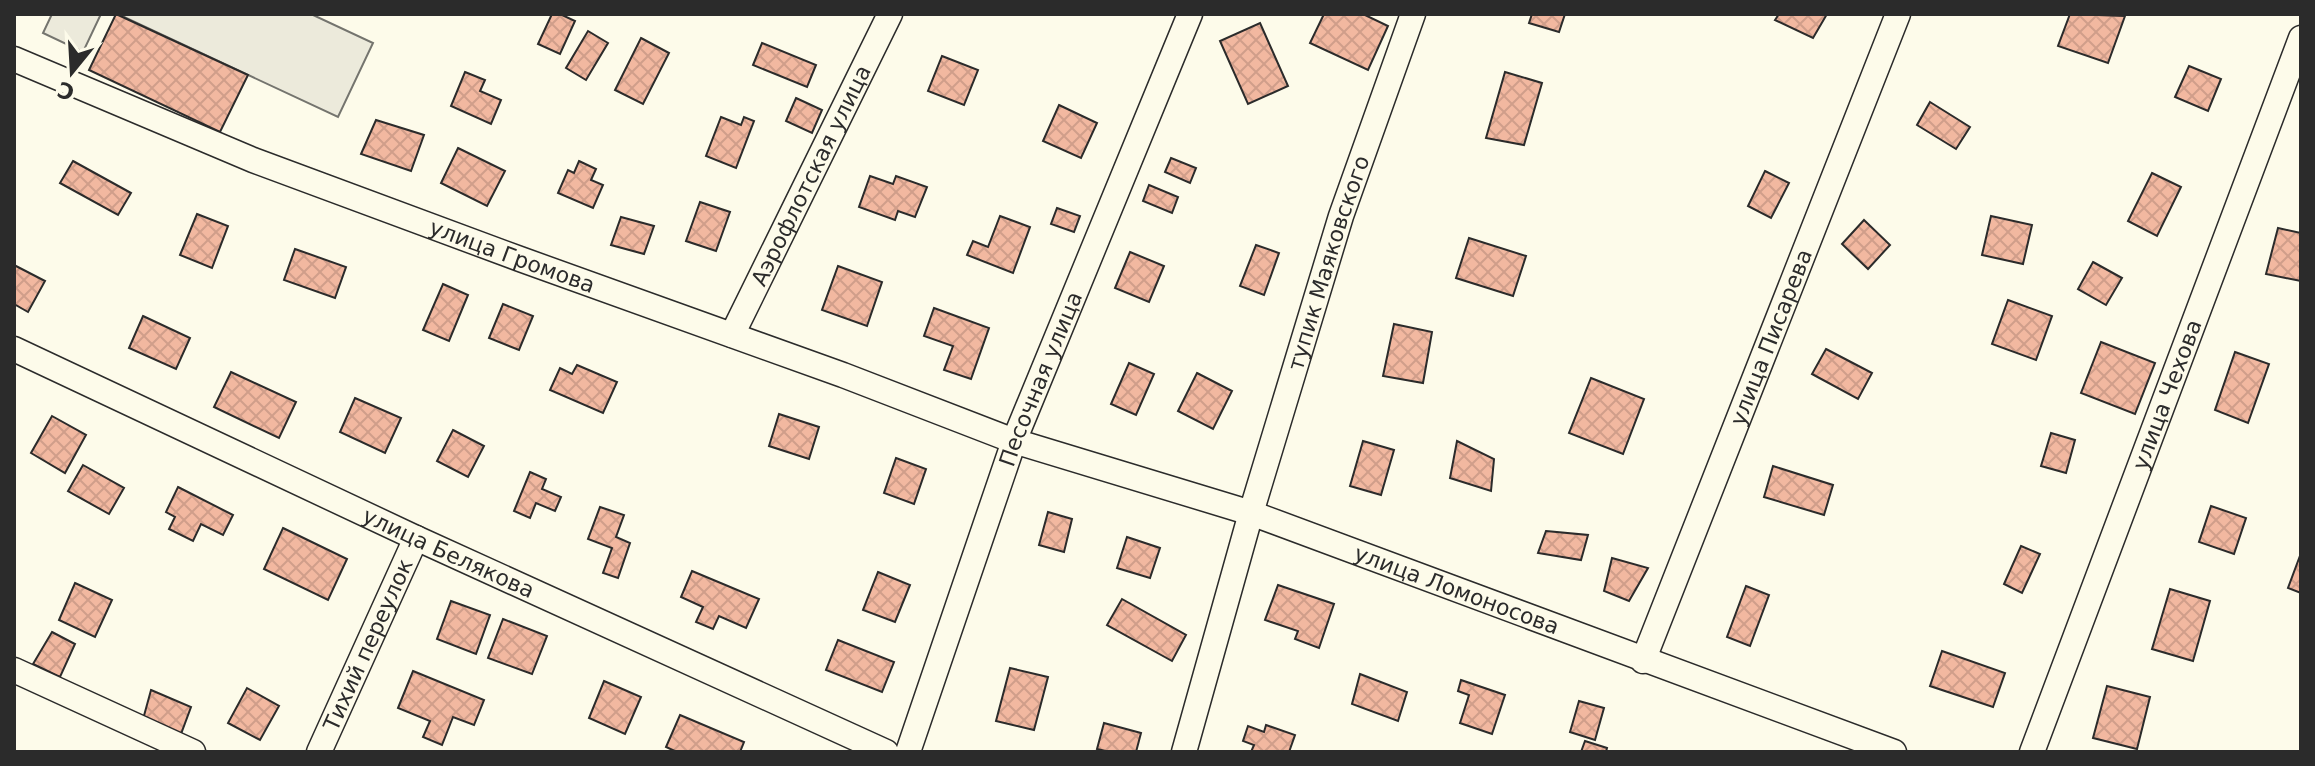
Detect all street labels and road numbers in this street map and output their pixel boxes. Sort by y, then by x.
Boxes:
street label: Аэрофлотская улица [746,61,875,290]
street label: тупик Маяковского [1282,152,1374,373]
street label: улица Громова [426,214,598,297]
street label: улица Писарева [1725,246,1817,429]
street label: Песочная улица [994,288,1087,470]
street label: улица Чехова [2127,316,2206,473]
street label: улица Белякова [359,502,538,603]
street label: улица Ломоносова [1351,540,1563,639]
street label: Тихий переулок [318,555,417,735]

